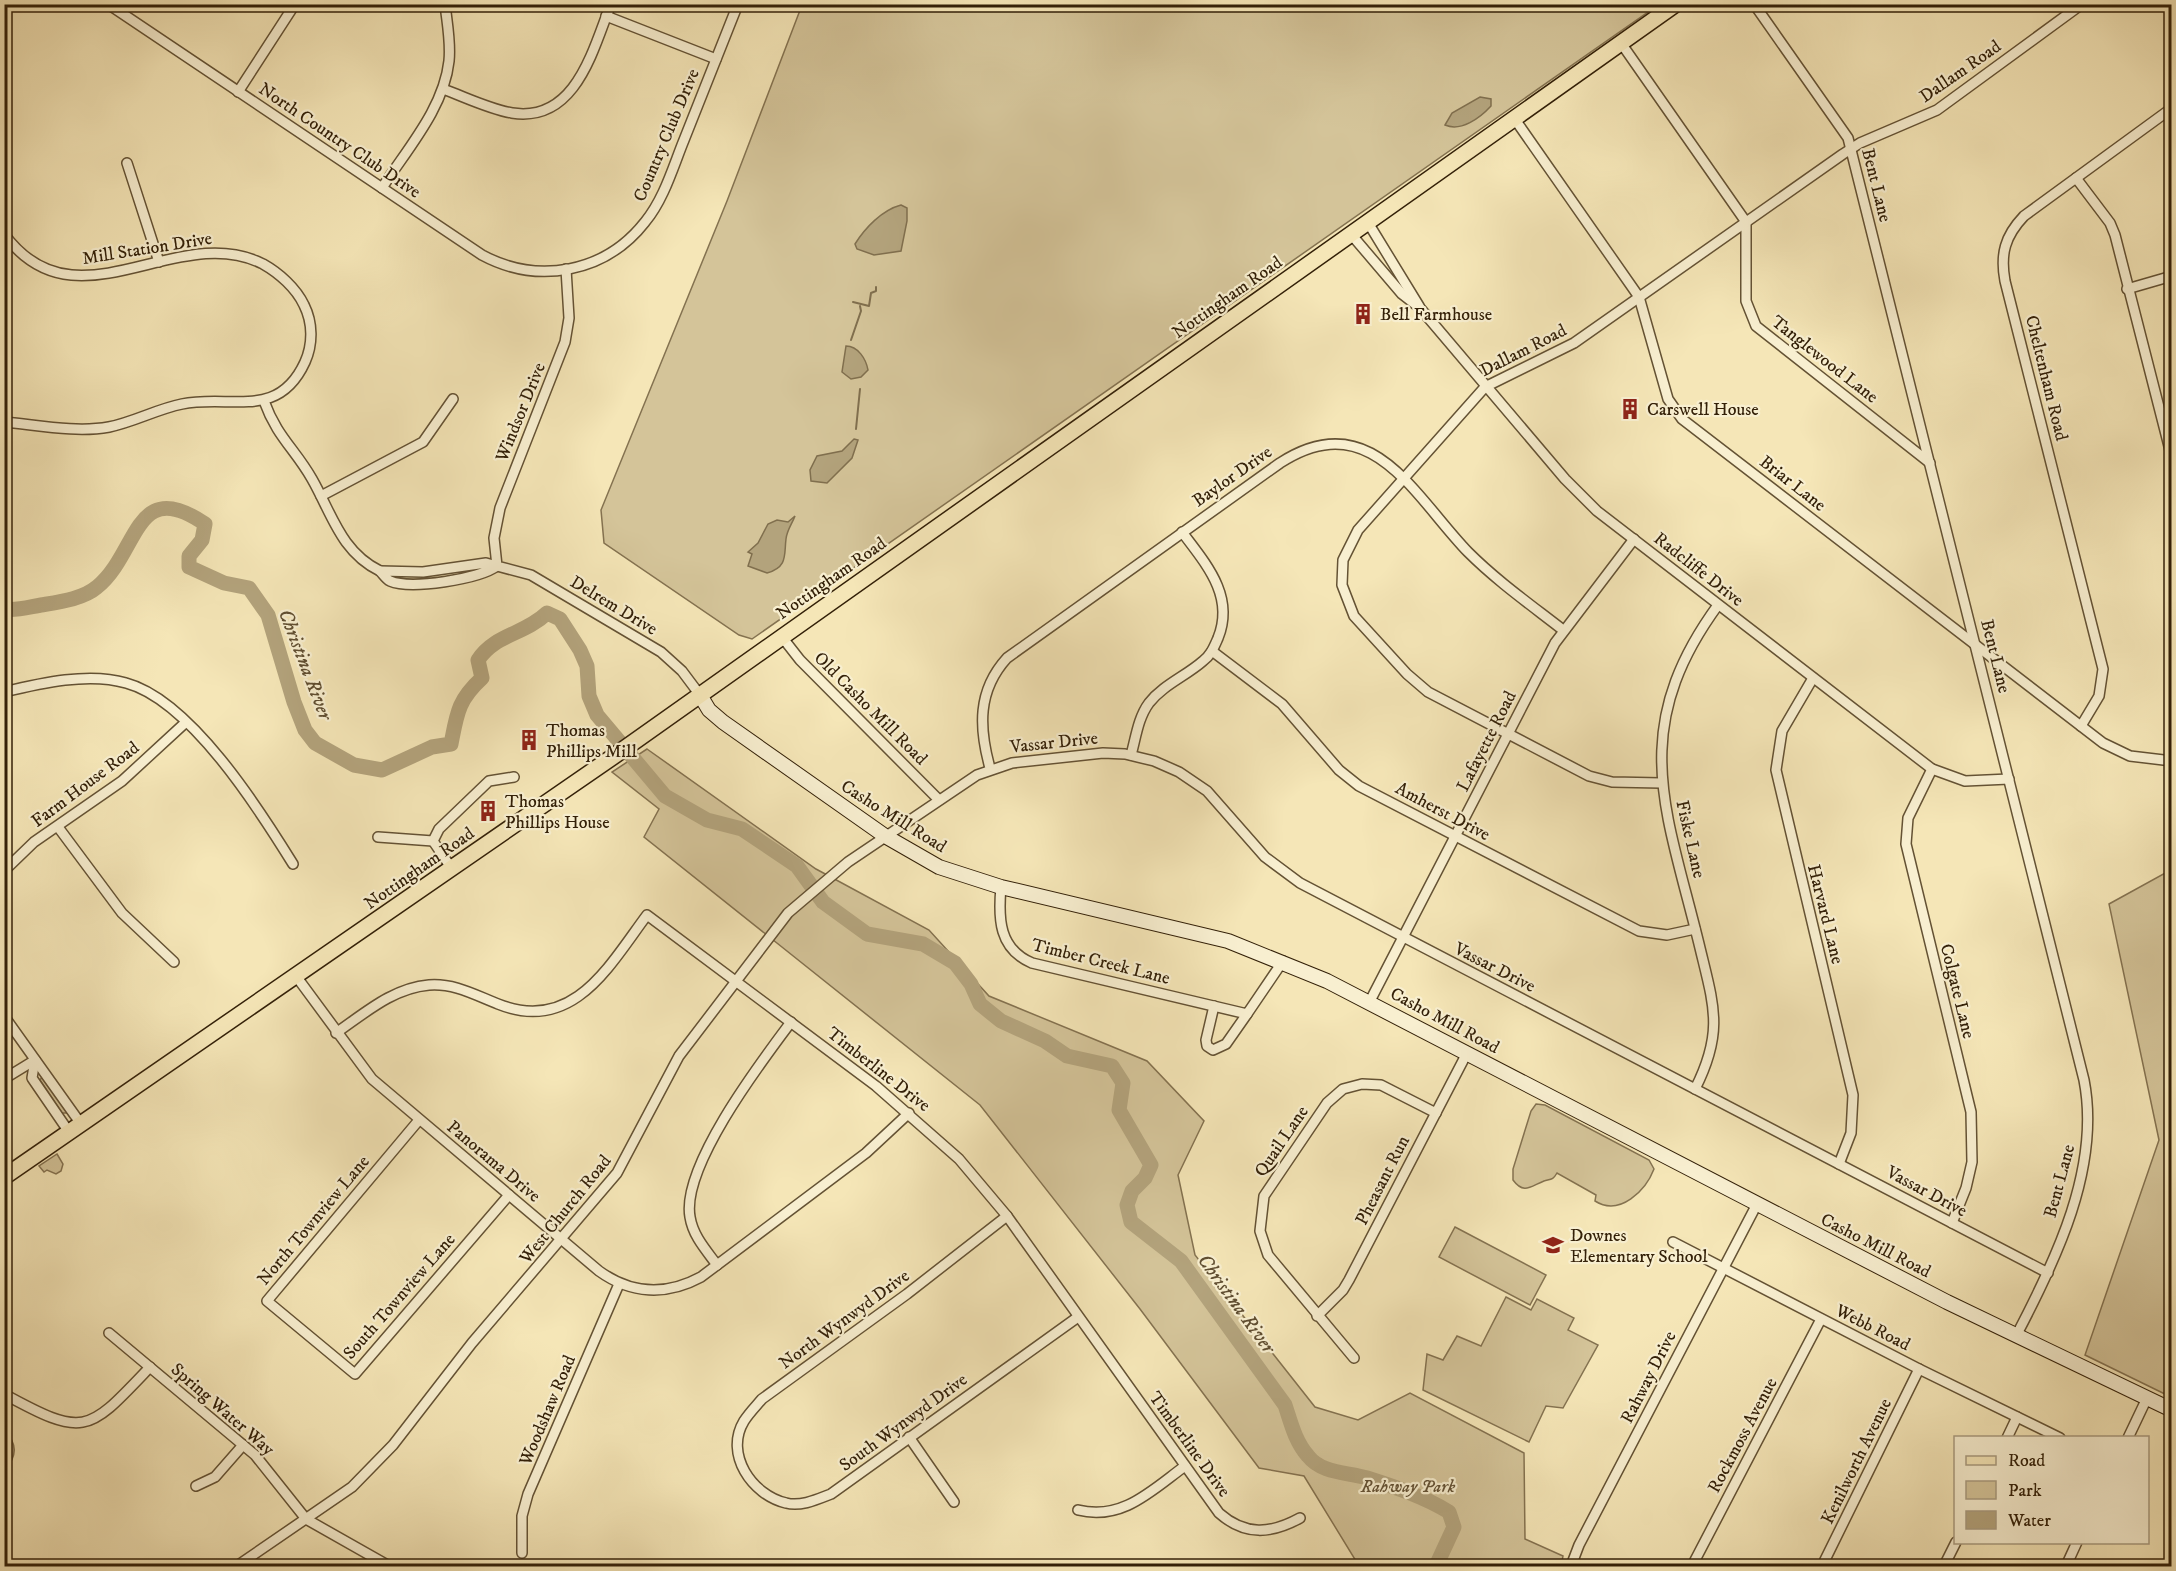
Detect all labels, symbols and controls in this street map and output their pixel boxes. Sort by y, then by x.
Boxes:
street label: Dallam Road [1916,36,2005,108]
street label: Country Club Drive [629,66,705,205]
street label: North Country Club Drive [254,78,425,203]
street label: Bent Lane [1856,146,1896,224]
street label: Mill Station Drive [81,228,214,270]
street label: Nottingham Road [1168,252,1287,344]
building icon: Bell Farmhouse [1351,302,1375,326]
place label: Bell Farmhouse [1380,304,1492,326]
street label: Tanglewood Lane [1766,311,1882,408]
street label: Cheltenham Road [2020,313,2072,443]
street label: Dallam Road [1476,320,1570,382]
street label: Windsor Drive [491,360,551,466]
building icon: Carswell House [1618,397,1642,421]
place label: Carswell House [1647,399,1759,421]
street label: Baylor Drive [1189,441,1276,512]
street label: Briar Lane [1755,451,1830,517]
street label: Radcliffe Drive [1649,528,1748,612]
street label: Nottingham Road [772,533,891,625]
street label: Delrem Drive [566,571,661,640]
water label: Christina River [272,605,338,725]
street label: Bent Lane [1975,617,2015,695]
street label: Old Casho Mill Road [809,647,932,770]
street label: Lafayette Road [1452,687,1522,795]
place label: Thomas Phillips Mill [546,720,637,763]
street label: Vassar Drive [1008,727,1099,759]
building icon: Thomas Phillips Mill [517,728,541,752]
street label: Farm House Road [27,737,144,832]
street label: Casho Mill Road [836,776,950,858]
street label: Amherst Drive [1391,778,1494,846]
place label: Thomas Phillips House [505,791,610,834]
street label: Fiske Lane [1670,798,1710,880]
building icon: Thomas Phillips House [476,799,500,823]
street label: Nottingham Road [360,823,479,915]
street label: Harvard Lane [1802,862,1848,966]
street label: Timber Creek Lane [1029,934,1172,990]
street label: Vassar Drive [1449,938,1539,998]
street label: Colgate Lane [1935,942,1979,1041]
street label: Casho Mill Road [1386,983,1503,1059]
street label: Timberline Drive [822,1023,934,1117]
street label: Quail Lane [1250,1102,1314,1181]
street label: Panorama Drive [442,1116,545,1207]
street label: Pheasant Run [1351,1131,1415,1229]
street label: Bent Lane [2040,1142,2080,1220]
street label: North Townview Lane [253,1151,375,1290]
street label: West Church Road [515,1151,616,1269]
street label: Vassar Drive [1882,1161,1971,1222]
street label: Casho Mill Road [1817,1209,1934,1283]
place label: Downes Elementary School [1570,1225,1708,1268]
street label: South Townview Lane [339,1229,461,1364]
school or university icon: Downes Elementary School [1541,1233,1565,1257]
water label: Christina River [1191,1249,1281,1360]
street label: North Wynwyd Drive [775,1265,914,1374]
street label: Webb Road [1831,1299,1914,1356]
street label: Rahway Drive [1616,1328,1681,1427]
street label: Woodshaw Road [514,1352,581,1470]
street label: Spring Water Way [166,1359,279,1461]
street label: South Wynwyd Drive [835,1369,972,1477]
street label: Rockmoss Avenue [1703,1374,1782,1497]
street label: Timberline Drive [1144,1388,1235,1502]
street label: Kenilworth Avenue [1817,1395,1897,1528]
legend [1954,1436,2149,1544]
text: Road [2008,1450,2045,1472]
park label: Rahway Park [1360,1476,1456,1498]
text: Park [2008,1480,2042,1502]
text: Water [2007,1510,2051,1532]

